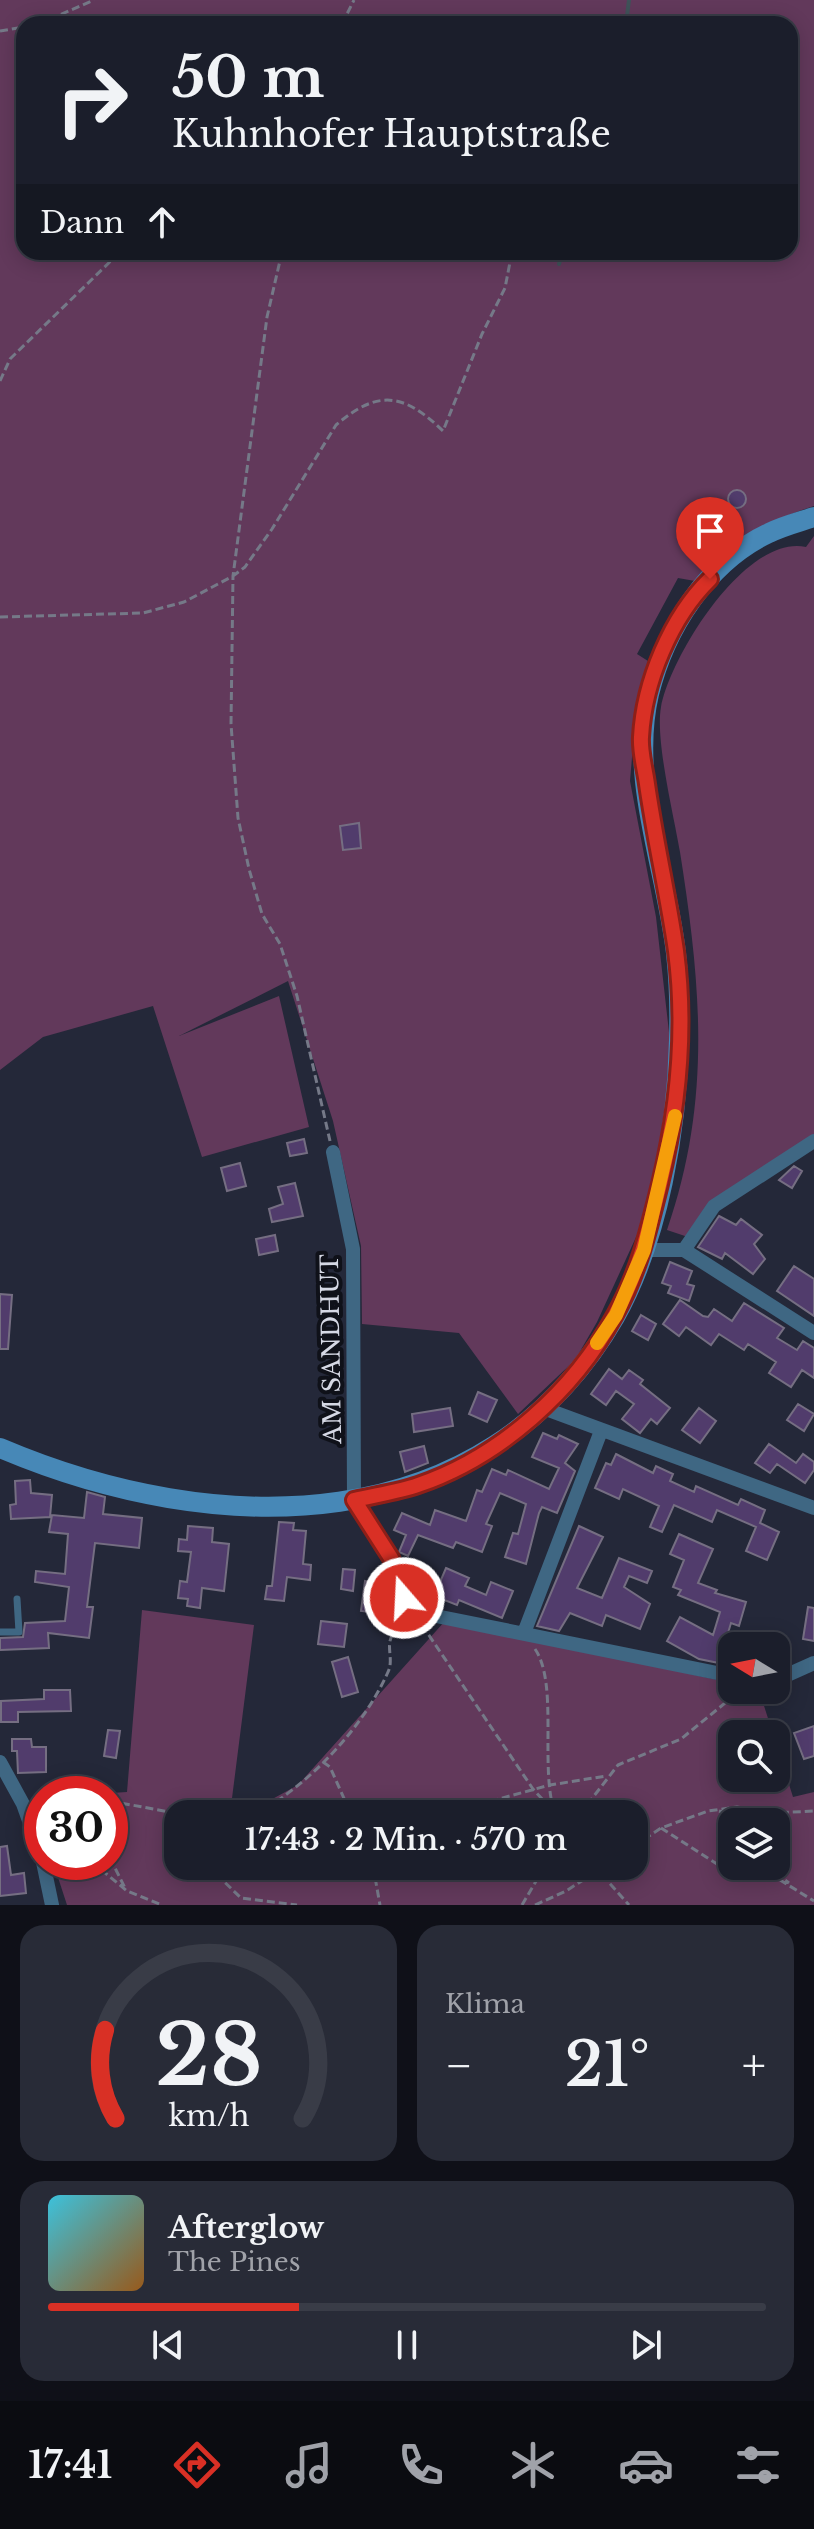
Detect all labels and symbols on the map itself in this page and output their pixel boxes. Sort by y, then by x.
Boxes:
pin [676,497,744,579]
street label: AM SANDHUT [315,1254,347,1445]
position arrow [362,1556,446,1640]
north arrow [718,1632,790,1704]
speed limit sign: 30 [24,1776,128,1880]

